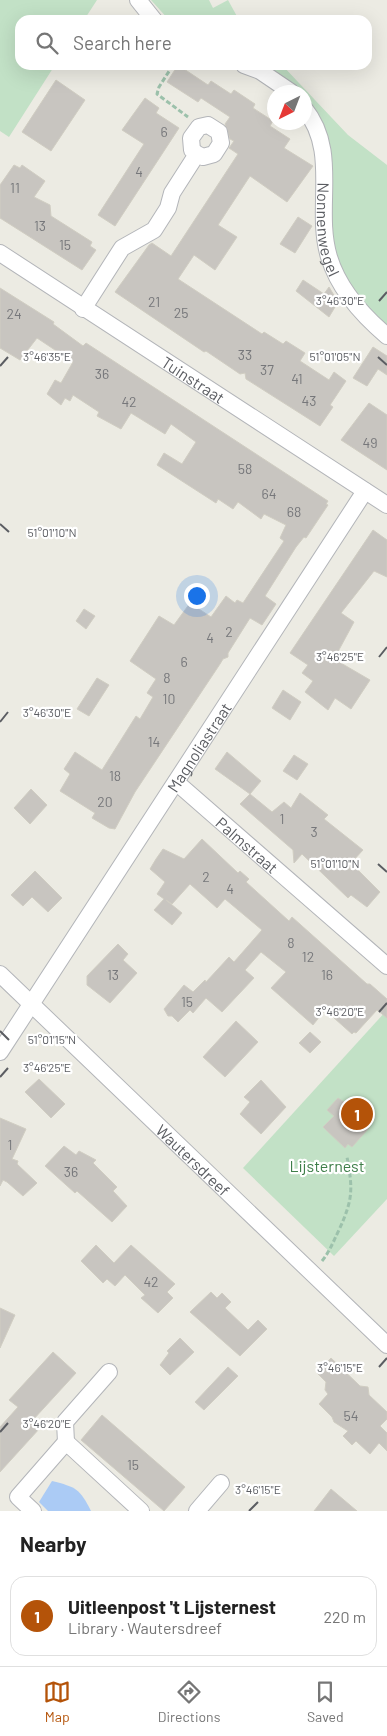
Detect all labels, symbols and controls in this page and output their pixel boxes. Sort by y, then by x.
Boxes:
search box [15,15,372,70]
icon: search [33,29,61,57]
text: Search here [73,31,172,54]
north arrow [267,85,312,130]
house number: 6 [160,123,168,140]
house number: 4 [135,163,143,180]
house number: 11 [10,179,20,196]
street label: Nonnenwegel [314,182,345,279]
house number: 13 [34,217,46,234]
house number: 15 [59,236,71,253]
house number: 21 [148,293,160,310]
text: 3°46'30"E [316,293,364,307]
house number: 25 [174,304,188,321]
house number: 24 [6,305,22,322]
house number: 33 [238,346,252,363]
text: 3°46'35"E [23,349,71,363]
text: 51°01'05"N [309,349,361,363]
street label: Tuinstraat [159,352,229,406]
house number: 37 [260,361,274,378]
house number: 36 [95,365,109,382]
house number: 41 [291,370,303,387]
house number: 43 [302,392,316,409]
house number: 42 [121,393,137,410]
house number: 49 [362,434,378,451]
house number: 58 [238,460,252,477]
house number: 64 [262,485,276,502]
house number: 68 [287,503,301,520]
text: 51°01'10"N [27,525,77,539]
your location [184,583,210,609]
house number: 2 [225,623,233,640]
house number: 4 [206,629,214,646]
text: 3°46'25"E [316,649,364,663]
house number: 6 [180,653,188,670]
house number: 8 [163,669,171,686]
house number: 10 [163,690,175,707]
street label: Magnoliastraat [162,699,235,795]
text: 3°46'30"E [23,705,71,719]
house number: 14 [148,733,160,750]
house number: 18 [109,767,121,784]
house number: 20 [97,793,113,810]
house number: 1 [280,810,284,827]
street label: Palmstraat [213,812,282,877]
house number: 3 [310,823,318,840]
text: 51°01'10"N [310,856,360,870]
house number: 2 [202,868,210,885]
house number: 4 [226,880,234,897]
house number: 8 [287,934,295,951]
house number: 12 [302,948,314,965]
house number: 13 [107,966,119,983]
house number: 16 [321,966,333,983]
house number: 15 [181,993,193,1010]
text: 3°46'20"E [316,1004,364,1018]
text: 51°01'15"N [28,1032,76,1046]
text: 3°46'25"E [23,1060,71,1074]
pin: 1 [341,1095,373,1133]
street label: Wautersdreef [153,1120,234,1199]
house number: 1 [8,1136,12,1153]
park label: Lijsternest [289,1156,365,1175]
house number: 36 [64,1163,78,1180]
house number: 42 [143,1273,159,1290]
text: 3°46'15"E [317,1360,363,1374]
house number: 54 [344,1407,358,1424]
text: 3°46'20"E [23,1416,71,1430]
house number: 15 [127,1456,139,1473]
text: 3°46'15"E [235,1482,281,1496]
text: Nearby [20,1531,86,1556]
text: Uitleenpost 't Lijsternest [68,1595,276,1618]
text: 1 [34,1607,40,1626]
text: 220 m [323,1607,366,1626]
text: Library · Wautersdreef [68,1618,222,1637]
tab: Map [43,1678,71,1725]
tab: Directions [158,1678,220,1725]
tab: Saved [307,1678,344,1725]

